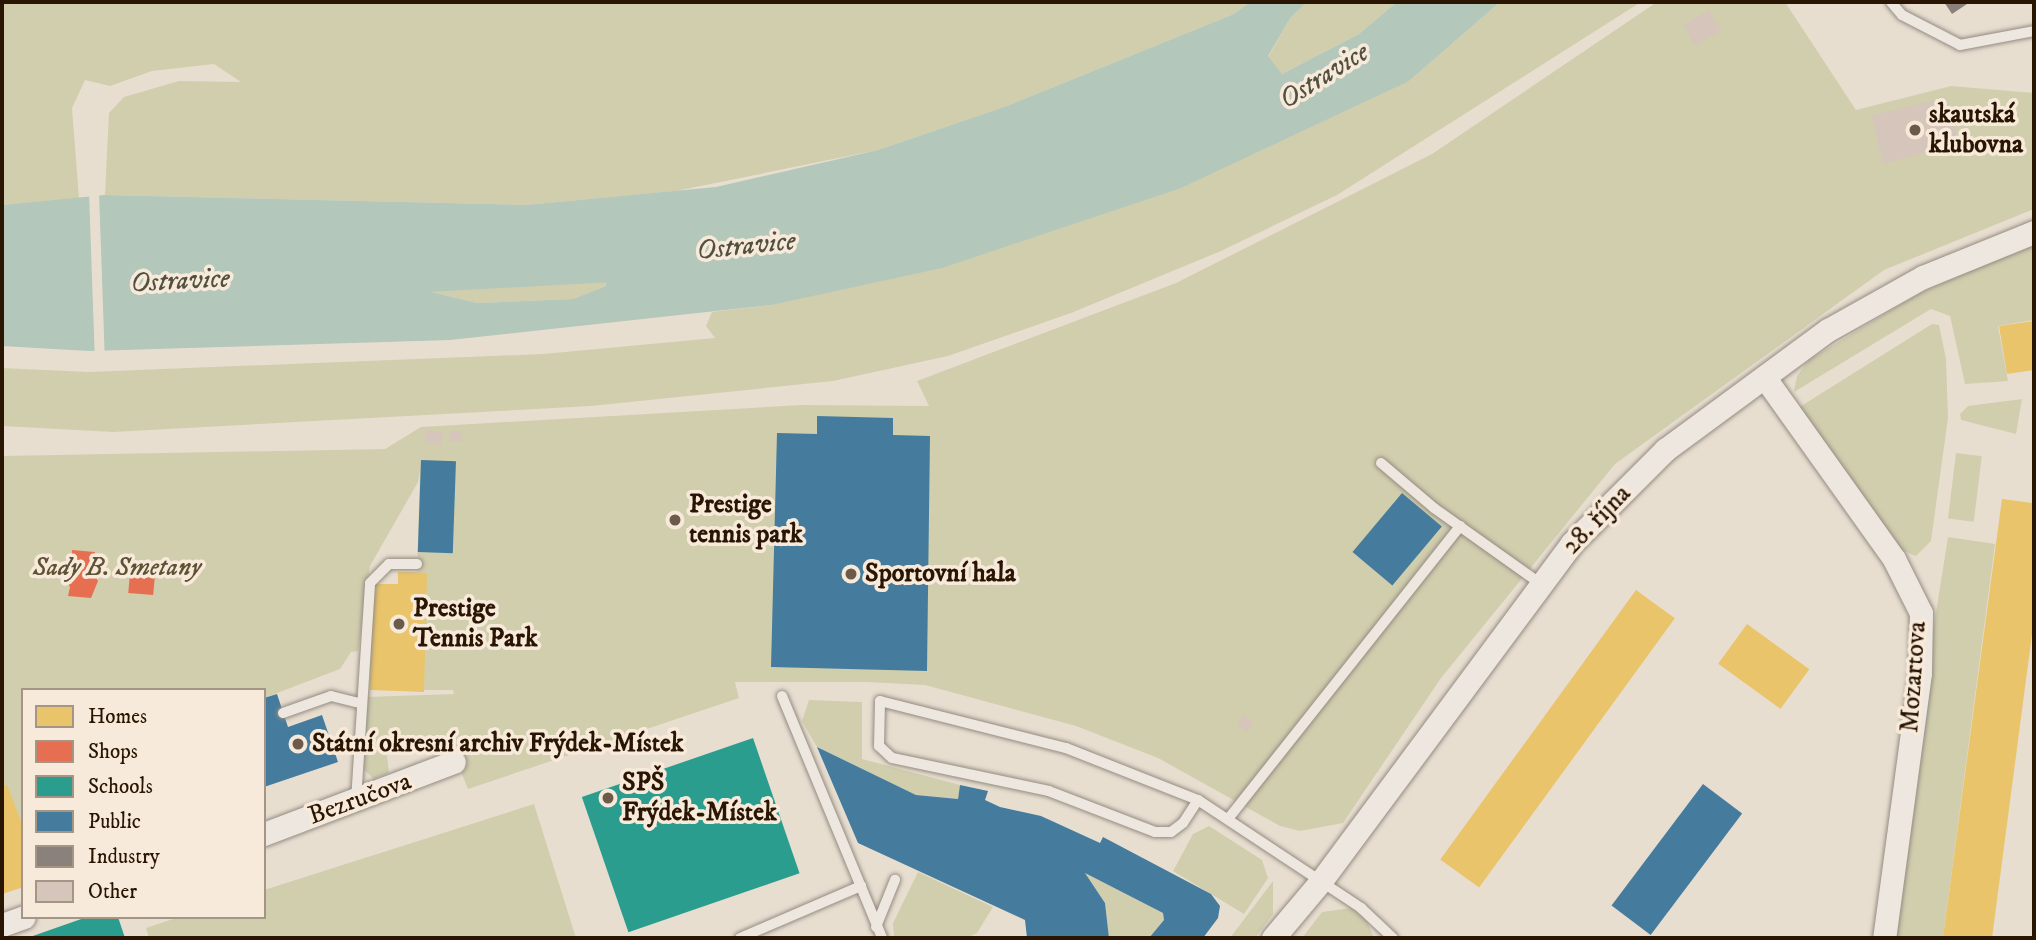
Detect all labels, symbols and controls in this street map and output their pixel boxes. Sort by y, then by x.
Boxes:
water label: Ostravice [1273,35,1375,117]
place label: skautská klubovna [1929,99,2023,160]
marker: skautská klubovna [1907,122,1923,138]
water label: Ostravice [695,224,797,268]
water label: Ostravice [130,262,230,300]
street label: 28. října [1556,479,1638,561]
place label: Prestige tennis park [689,489,803,550]
marker: Prestige tennis park [667,512,683,528]
park label: Sady B. Smetany [33,552,201,584]
place label: Sportovní hala [865,558,1016,590]
marker: Sportovní hala [843,566,859,582]
place label: Prestige Tennis Park [413,593,538,654]
marker: Prestige Tennis Park [391,616,407,632]
street label: Mozartova [1895,620,1933,734]
legend [21,688,266,919]
text: Homes [88,704,147,730]
place label: Státní okresní archiv Frýdek-Místek [312,728,684,760]
marker: Státní okresní archiv Frýdek-Místek [290,736,306,752]
text: Shops [88,739,138,765]
street label: Bezručova [304,766,416,832]
place label: SPŠ Frýdek-Místek [622,767,777,828]
text: Schools [88,774,153,800]
marker: SPŠ Frýdek-Místek [600,790,616,806]
text: Public [88,809,141,835]
text: Industry [88,844,160,870]
text: Other [88,879,137,905]

